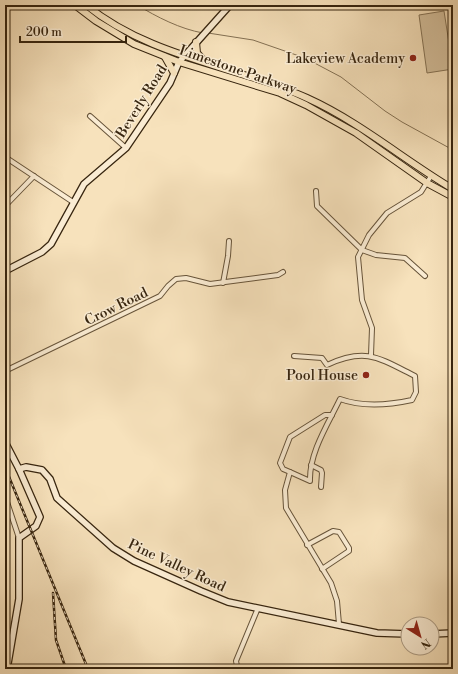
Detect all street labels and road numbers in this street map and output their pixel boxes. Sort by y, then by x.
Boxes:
street label: Limestone Parkway [177,41,299,99]
street label: Beverly Road [112,62,171,142]
street label: Crow Road [82,284,151,330]
street label: Pine Valley Road [125,535,228,596]

